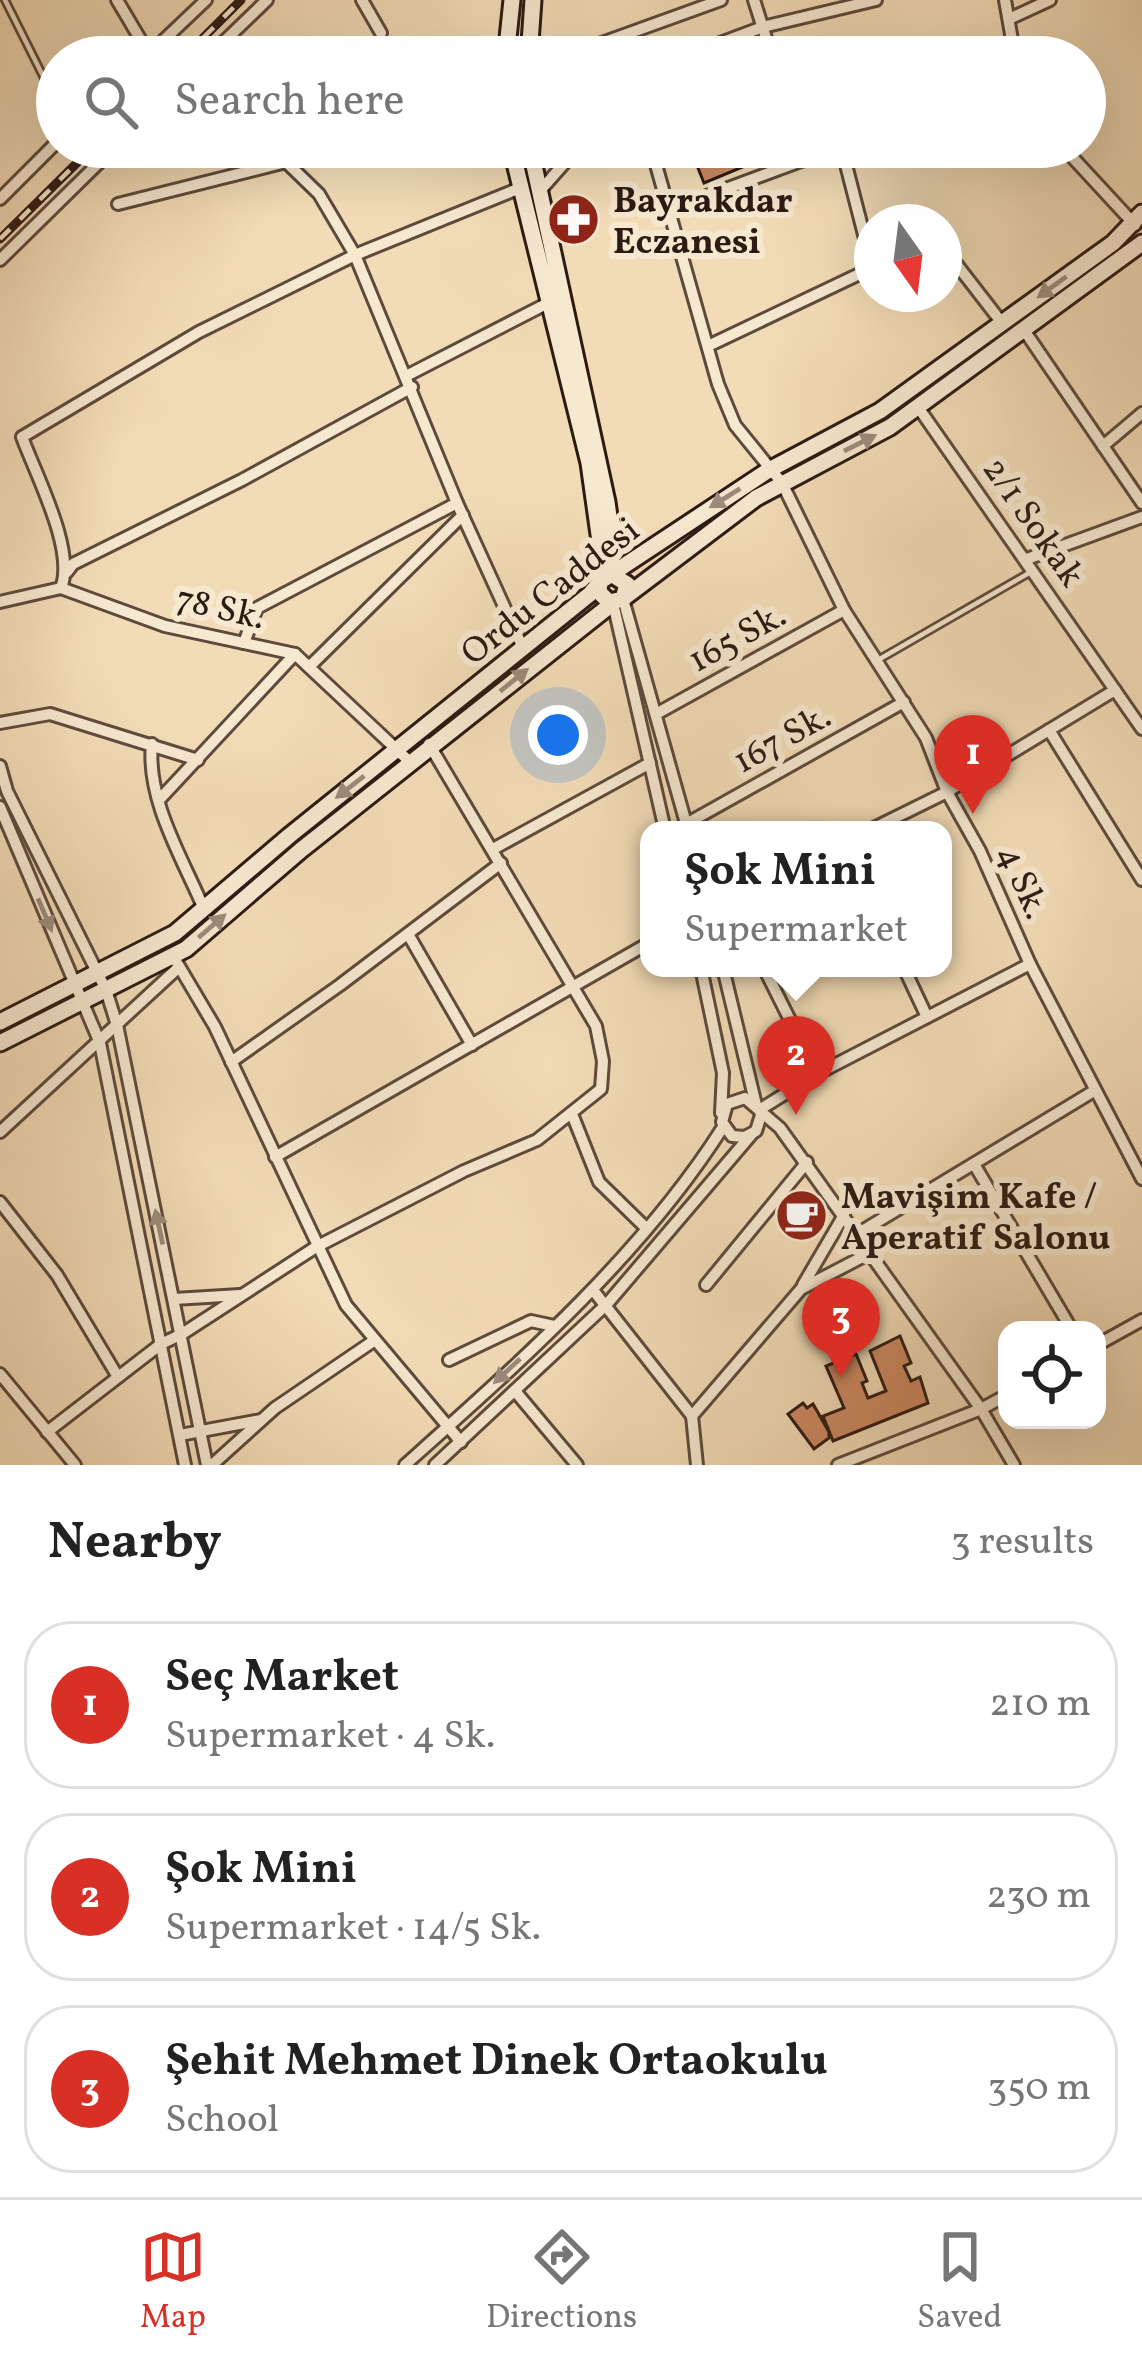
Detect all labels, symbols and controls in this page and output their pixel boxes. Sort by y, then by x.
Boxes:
search box [36,36,1106,168]
icon: search [78,69,144,135]
text: Search here [174,71,405,134]
place label: Bayrakdar Eczanesi [613,178,793,269]
pharmacy icon: Bayrakdar Eczanesi [546,192,602,248]
north arrow [854,204,962,312]
one-way arrow [1036,274,1068,298]
one-way arrow [842,433,877,453]
street label: 2/1 Sokak [969,448,1095,598]
one-way arrow [708,487,742,508]
street label: Ordu Caddesi [452,507,651,679]
street label: 78 Sk. [171,575,270,644]
street label: 165 Sk. [680,592,796,687]
one-way arrow [499,667,530,693]
street label: 167 Sk. [725,693,841,788]
your location [528,705,588,765]
pin: 1 [934,715,1012,814]
one-way arrow [335,774,366,799]
popup [640,821,952,977]
street label: 4 Sk. [983,837,1060,928]
text: Şok Mini [684,841,876,904]
one-way arrow [36,897,55,933]
text: Supermarket [684,904,908,958]
one-way arrow [197,914,227,940]
pin: 2 [757,1016,835,1115]
place label: Mavişim Kafe / Aperatif Salonu [841,1174,1111,1265]
cafe icon: Mavişim Kafe / Aperatif Salonu [774,1188,830,1244]
one-way arrow [149,1207,168,1245]
pin: 3 [802,1278,880,1377]
map controls [998,1321,1106,1429]
button: locate [998,1321,1106,1429]
one-way arrow [493,1356,522,1384]
text: Nearby [48,1508,222,1579]
text: 3 results [951,1516,1094,1570]
text: Seç Market [165,1647,399,1710]
text: 1 [82,1678,98,1732]
text: 210 m [989,1678,1091,1732]
text: Supermarket · 4 Sk. [165,1710,495,1764]
text: Şok Mini [165,1839,357,1902]
text: 2 [80,1870,100,1924]
text: 230 m [986,1870,1091,1924]
text: Supermarket · 14/5 Sk. [165,1902,541,1956]
text: Şehit Mehmet Dinek Ortaokulu [165,2031,828,2094]
text: 3 [80,2062,100,2116]
text: 350 m [987,2062,1091,2116]
text: School [165,2094,279,2148]
tab: Map [140,2224,206,2342]
tab: Directions [486,2224,637,2342]
tab: Saved [917,2224,1002,2342]

